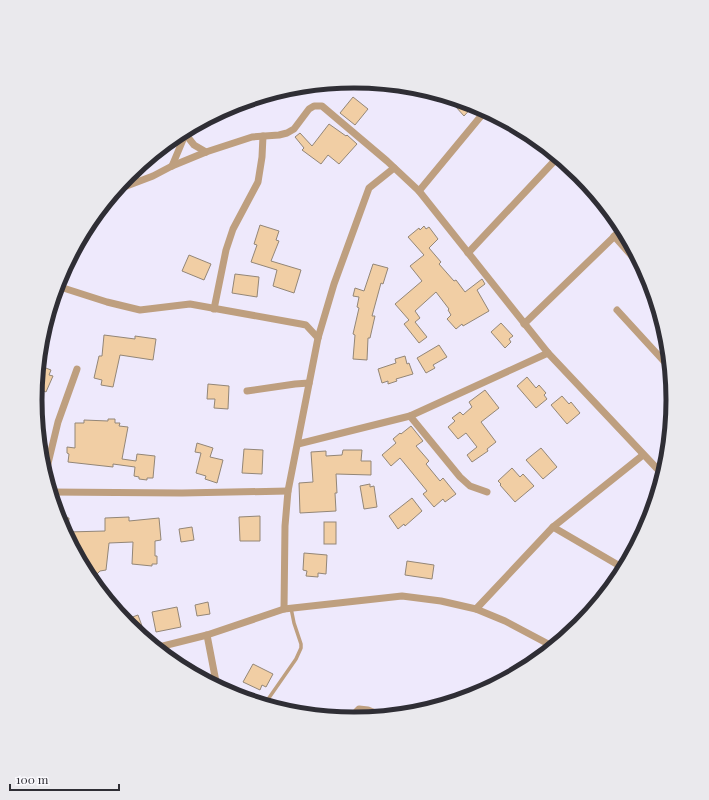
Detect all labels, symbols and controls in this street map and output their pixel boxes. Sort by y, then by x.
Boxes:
scale bar [10,766,119,792]
text: 100 m [16,771,49,787]

